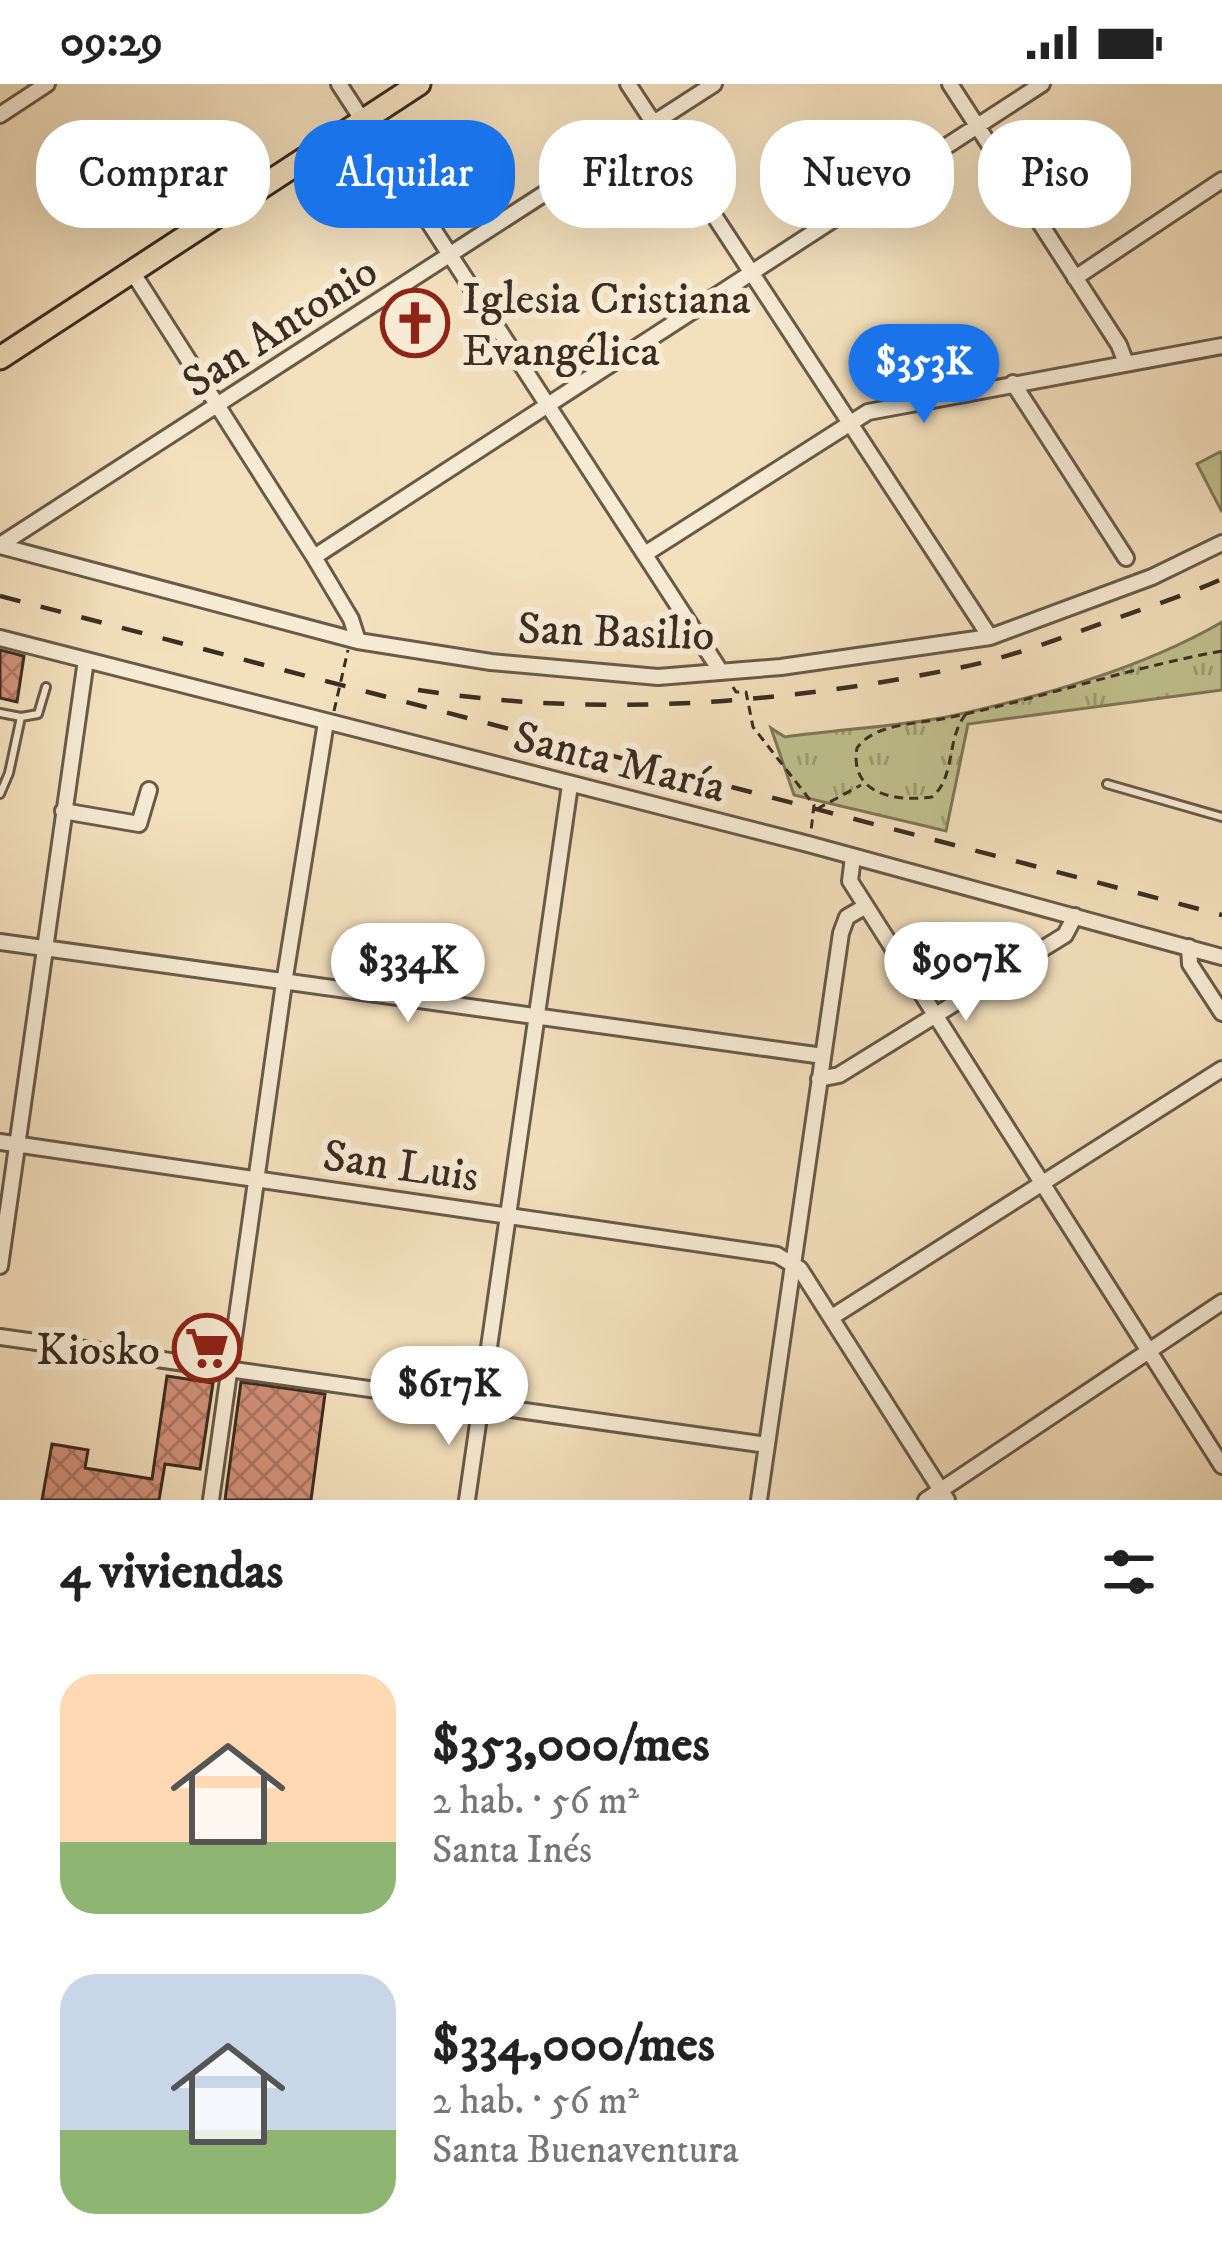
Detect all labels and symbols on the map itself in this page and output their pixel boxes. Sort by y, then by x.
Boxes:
street label: San Antonio [173,244,389,411]
place label: Iglesia Cristiana Evangélica [462,272,751,380]
church icon: Iglesia Cristiana Evangélica [380,288,450,358]
pin: $353K [840,324,1008,426]
street label: San Basilio [516,602,715,664]
street label: Santa María [507,710,731,816]
pin: $907K [882,922,1050,1024]
pin: $334K [324,923,492,1025]
street label: San Luis [319,1128,482,1206]
supermarket icon: Kiosko [172,1313,242,1383]
place label: Kiosko [36,1323,160,1379]
pin: $617K [365,1346,533,1448]

